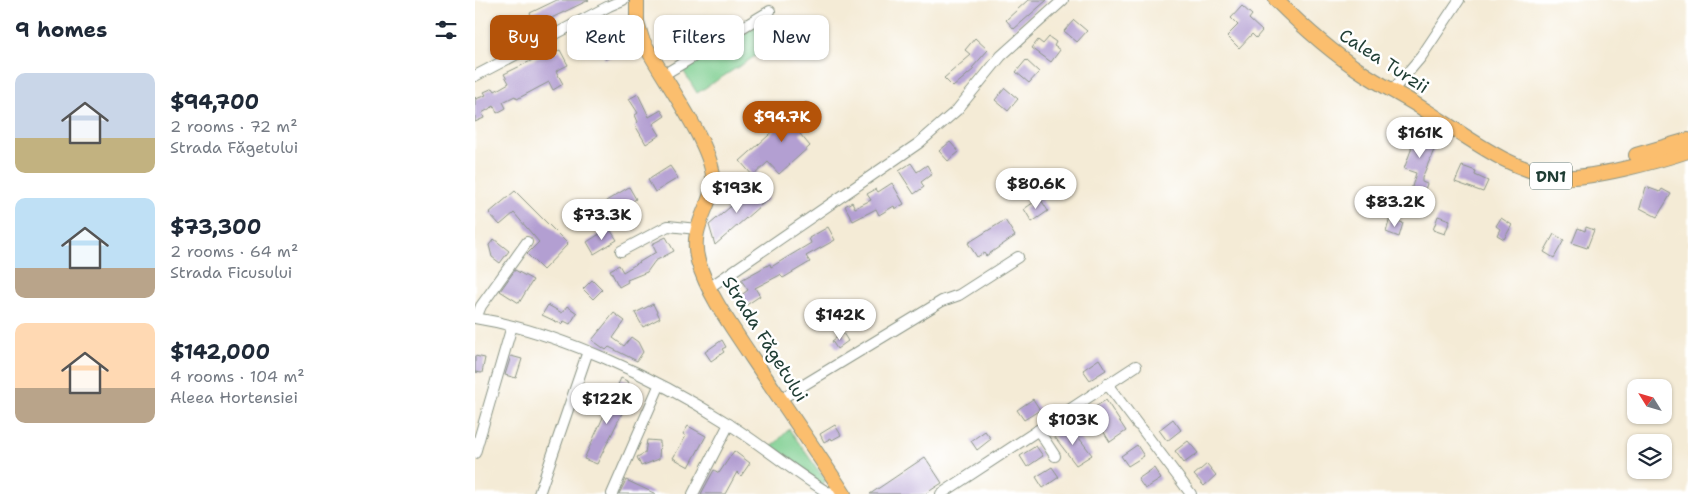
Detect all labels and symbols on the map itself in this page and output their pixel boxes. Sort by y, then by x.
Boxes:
street label: Calea Turzii [1335,23,1433,99]
pin: $94.7K [741,100,823,143]
pin: $161K [1385,116,1455,159]
road number: DN1 [1530,162,1572,190]
pin: $80.6K [995,168,1077,210]
pin: $193K [702,172,772,214]
pin: $83.2K [1354,186,1436,228]
pin: $73.3K [561,198,643,241]
street label: Strada Făgetului [717,271,813,407]
pin: $142K [805,298,875,341]
north arrow [1627,379,1673,424]
pin: $122K [572,382,642,425]
pin: $103K [1038,404,1108,446]

